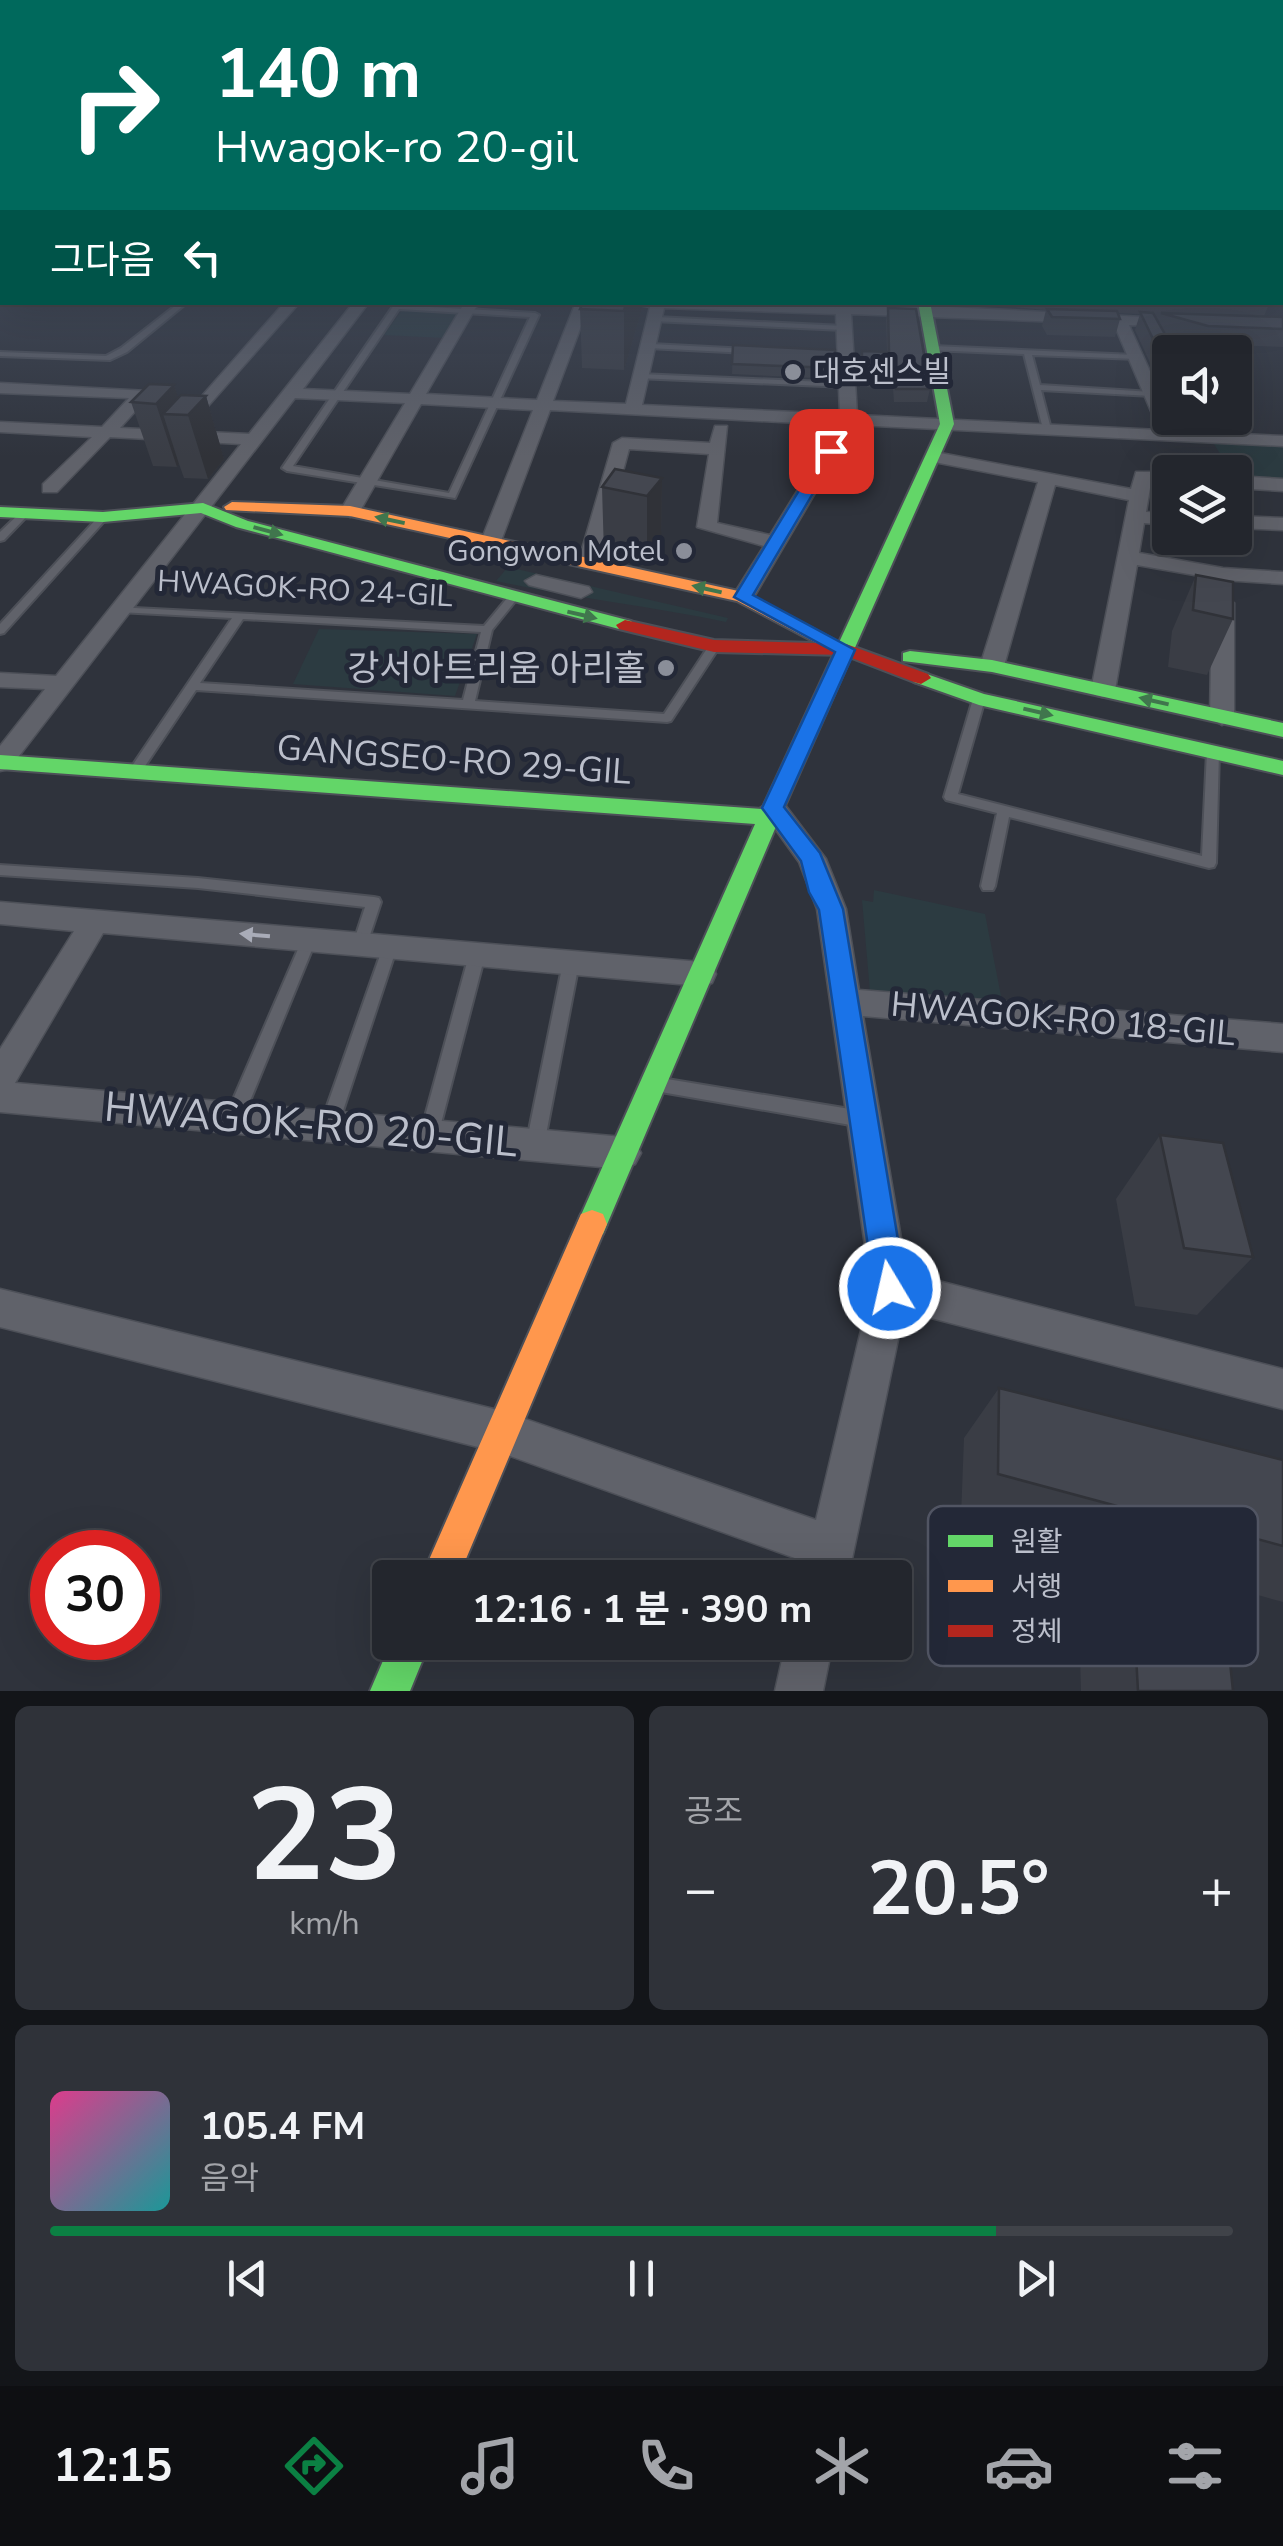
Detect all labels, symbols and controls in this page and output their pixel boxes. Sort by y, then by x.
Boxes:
text: 140 m [215,26,421,122]
icon: right [50,40,180,170]
text: Hwagok-ro 20-gil [215,117,578,178]
icon: left [175,230,230,285]
text: 그다음 [50,235,155,286]
map controls [1152,335,1252,555]
button: sound [1152,335,1252,435]
place label: 대호센스빌 [813,352,951,393]
marker: 대호센스빌 [782,361,804,383]
pin [789,409,874,494]
icon: arrive [804,424,859,479]
button: layers [1152,455,1252,555]
one-way arrow [374,511,405,527]
one-way arrow [253,524,284,539]
place label: Gongwon Motel [447,531,664,572]
marker: Gongwon Motel [673,540,695,562]
street label: HWAGOK-RO 24-GIL [156,561,454,617]
one-way arrow [691,581,722,596]
one-way arrow [567,608,598,623]
place label: 강서아트리움 아리홀 [347,645,646,692]
marker: 강서아트리움 아리홀 [655,657,677,679]
one-way arrow [1138,693,1169,709]
one-way arrow [1023,705,1054,720]
street label: GANGSEO-RO 29-GIL [275,724,633,796]
one-way arrow [238,927,270,943]
street label: HWAGOK-RO 18-GIL [889,981,1237,1057]
street label: HWAGOK-RO 20-GIL [102,1079,520,1171]
position arrow [838,1236,942,1340]
legend [928,1506,1258,1666]
text: 원활 [1011,1523,1063,1561]
speed limit sign: 30 [30,1530,160,1660]
text: 서행 [1011,1568,1063,1606]
text: 12:16 · 1 분 · 390 m [472,1584,812,1635]
text: 정체 [1011,1613,1063,1651]
text: 23 [246,1748,403,1925]
text: 공조 [684,1790,743,1833]
text: 20.5° [867,1838,1050,1940]
text: − [684,1852,717,1927]
text: + [1200,1852,1233,1927]
text: km/h [289,1902,360,1945]
text: 105.4 FM [200,2101,365,2152]
text: 음악 [200,2157,259,2200]
icon: previous [220,2251,275,2306]
icon: pause [614,2251,669,2306]
icon: next [1008,2251,1063,2306]
icon: directions [279,2431,349,2501]
icon: music [455,2431,525,2501]
icon: phone [631,2431,701,2501]
icon: climate [807,2431,877,2501]
icon: car [984,2431,1054,2501]
icon: filters [1160,2431,1230,2501]
text: 12:15 [53,2436,172,2497]

